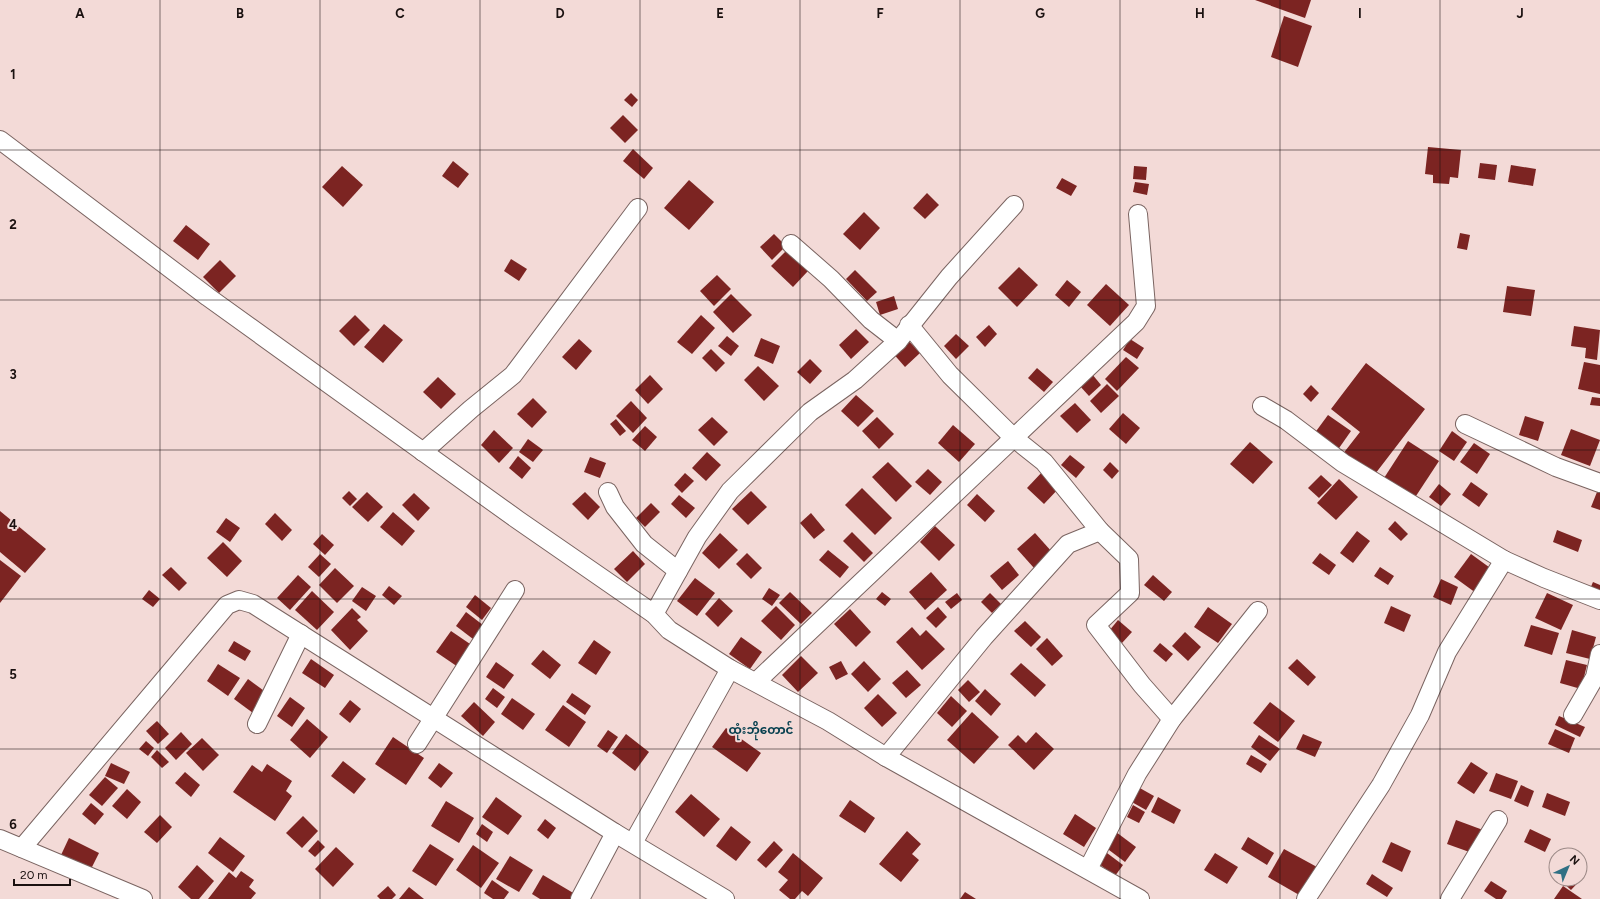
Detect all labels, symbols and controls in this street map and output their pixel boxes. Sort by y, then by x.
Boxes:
text: A [75,6,85,21]
text: B [236,6,244,21]
text: C [395,6,405,21]
text: D [555,6,565,21]
text: E [716,6,724,21]
text: F [876,6,884,21]
text: G [1035,6,1045,21]
text: H [1195,6,1205,21]
text: I [1358,6,1362,21]
text: J [1516,6,1524,21]
text: 1 [10,67,16,82]
text: 2 [9,217,17,232]
text: 3 [9,367,17,382]
text: 4 [9,517,17,532]
text: 5 [9,667,17,682]
district label: ထုံးဘိုတောင် [729,720,794,741]
text: 6 [9,817,17,832]
north arrow [1548,847,1588,887]
text: N [1567,853,1582,868]
scale bar [14,861,70,887]
text: 20 m [20,868,48,882]

